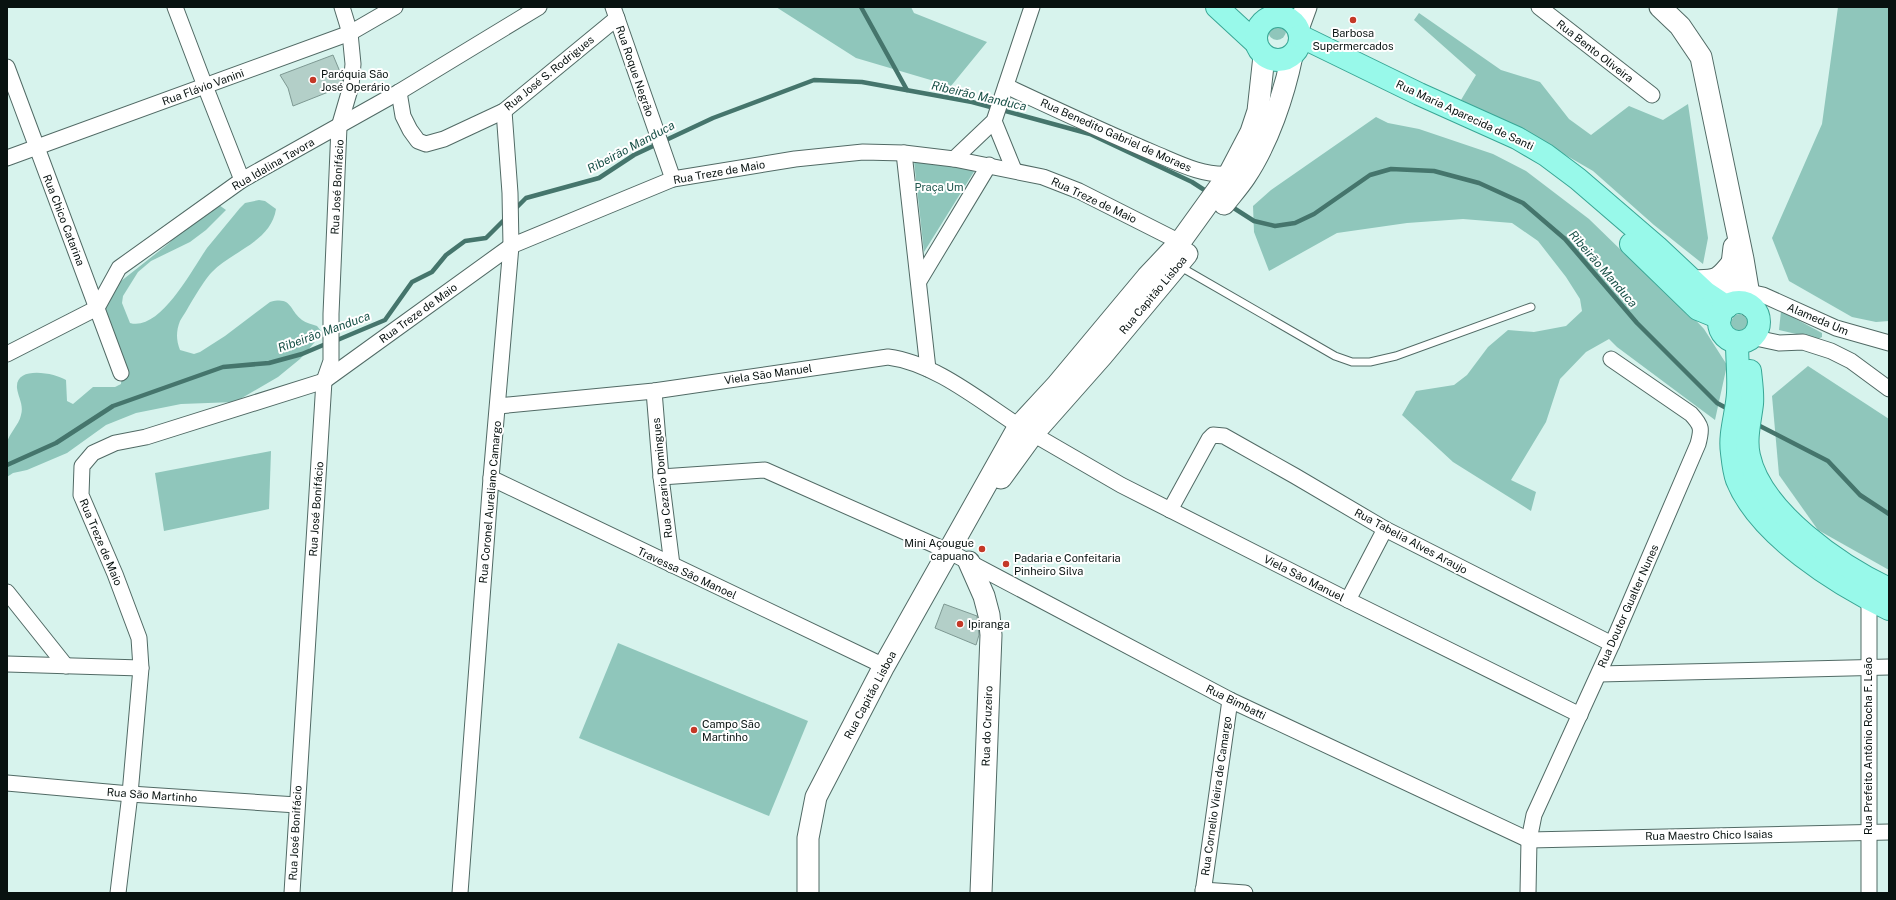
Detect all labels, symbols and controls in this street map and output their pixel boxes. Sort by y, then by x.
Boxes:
marker: Barbosa Supermercados [1348,15,1358,25]
street label: Rua Bento Oliveira [1554,17,1636,85]
street label: Rua Roque Negrão [614,24,656,118]
place label: Barbosa Supermercados [1312,27,1394,52]
street label: Rua José S. Rodrigues [502,33,596,113]
street label: Rua Flávio Vanini [160,67,246,107]
place label: Paróquia São José Operário [321,68,390,93]
marker: Paróquia São José Operário [308,75,318,85]
water label: Ribeirão Manduca [930,78,1028,114]
street label: Rua Maria Aparecida de Santi [1394,78,1536,152]
street label: Rua Benedito Gabriel de Moraes [1039,96,1194,174]
water label: Ribeirão Manduca [585,118,677,176]
street label: Rua Idalina Tavora [230,136,316,192]
street label: Rua José Bonifácio [329,139,345,235]
street label: Rua Treze de Maio [672,158,766,186]
street label: Rua Chico Catarina [41,173,87,267]
street label: Rua Treze de Maio [1049,175,1139,225]
park label: Praça Um [914,181,964,194]
water label: Ribeirão Manduca [1566,228,1640,310]
street label: Rua Capitão Lisboa [1117,254,1189,336]
street label: Rua Treze de Maio [377,281,459,345]
street label: Alameda Um [1786,301,1850,337]
water label: Ribeirão Manduca [276,309,372,355]
street label: Viela São Manuel [723,362,813,386]
street label: Rua Cezario Domingues [650,417,674,539]
street label: Rua Coronel Aureliano Camargo [477,420,503,584]
street label: Rua José Bonifácio [307,461,325,557]
street label: Rua Treze de Maio [77,497,125,587]
street label: Rua Tabelia Alves Araujo [1352,506,1470,576]
place label: Mini Açougue capuano [904,537,974,562]
street label: Rua Doutor Gualter Nunes [1595,542,1661,670]
marker: Mini Açougue capuano [977,544,987,554]
street label: Travessa São Manoel [636,545,738,601]
place label: Padaria e Confeitaria Pinheiro Silva [1014,552,1121,577]
street label: Viela São Manuel [1262,553,1346,603]
marker: Padaria e Confeitaria Pinheiro Silva [1001,559,1011,569]
place label: Ipiranga [968,618,1010,630]
marker: Ipiranga [955,619,965,629]
street label: Rua Capitão Lisboa [842,649,898,741]
street label: Rua Prefeito Antônio Rocha F. Leão [1862,657,1874,835]
street label: Rua Bimbatti [1204,682,1268,722]
street label: Rua do Cruzeiro [980,685,994,767]
street label: Rua Cornelio Vieira de Camargo [1199,715,1233,877]
place label: Campo São Martinho [702,718,760,743]
marker: Campo São Martinho [689,725,699,735]
street label: Rua José Bonifácio [287,785,303,881]
street label: Rua São Martinho [106,786,198,804]
street label: Rua Maestro Chico Isaias [1645,828,1773,842]

